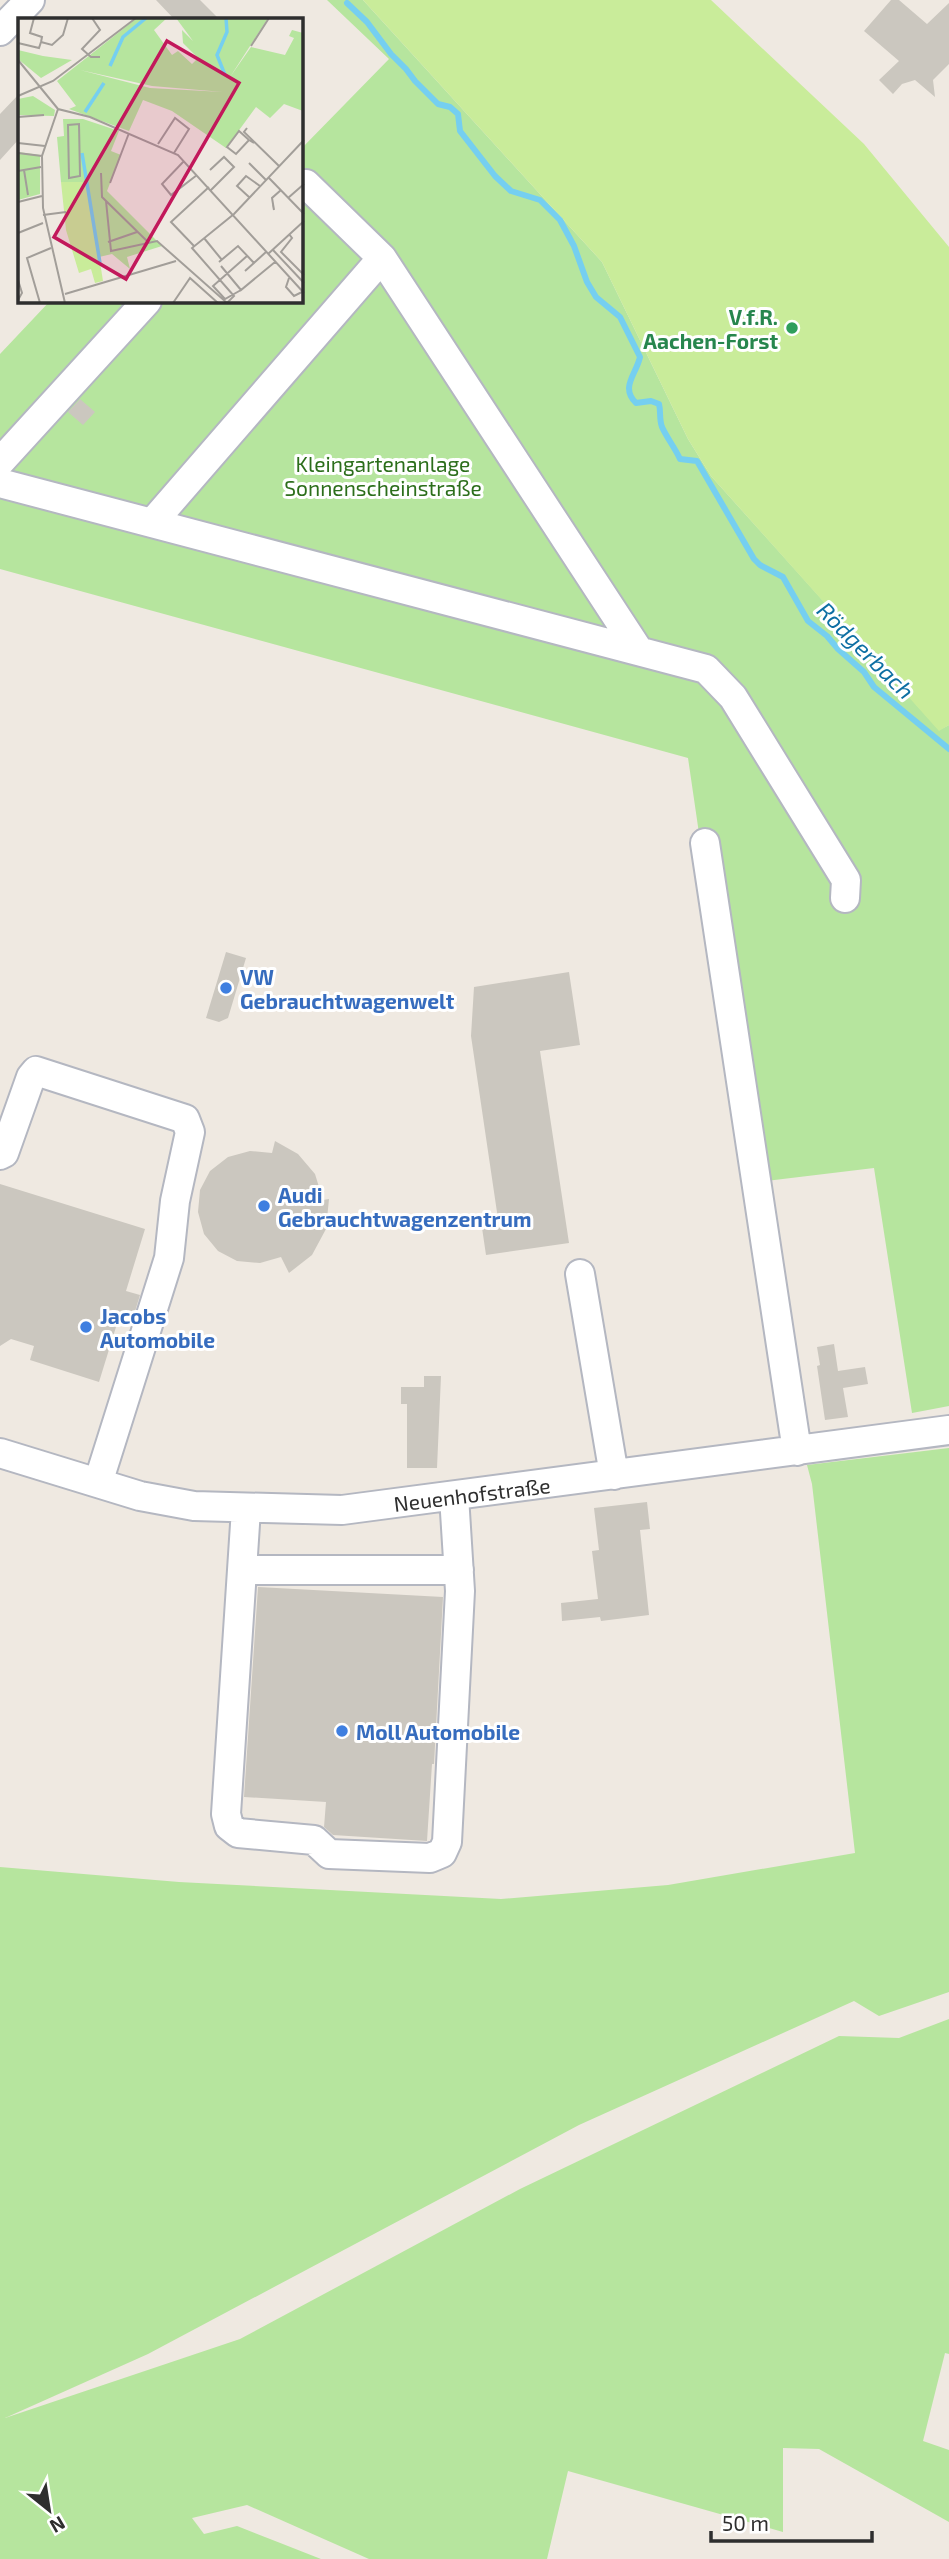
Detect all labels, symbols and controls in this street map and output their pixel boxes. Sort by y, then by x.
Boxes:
inset map [18,18,303,303]
place label: V.f.R. Aachen-Forst [643,304,778,353]
marker: V.f.R. Aachen-Forst [784,320,800,336]
park label: Kleingartenanlage Sonnenscheinstraße [284,451,482,500]
water label: Rödgerbach [812,596,920,704]
place label: VW Gebrauchtwagenwelt [240,964,455,1013]
marker: VW Gebrauchtwagenwelt [218,980,234,996]
place label: Audi Gebrauchtwagenzentrum [278,1182,531,1231]
marker: Audi Gebrauchtwagenzentrum [256,1198,272,1214]
place label: Jacobs Automobile [100,1303,215,1352]
marker: Jacobs Automobile [78,1319,94,1335]
street label: Neuenhofstraße [392,1472,552,1516]
place label: Moll Automobile [356,1719,520,1744]
marker: Moll Automobile [334,1723,350,1739]
north arrow [14,2475,84,2545]
scale bar [711,2500,872,2544]
text: 50 m [722,2510,769,2535]
text: N [46,2512,69,2539]

